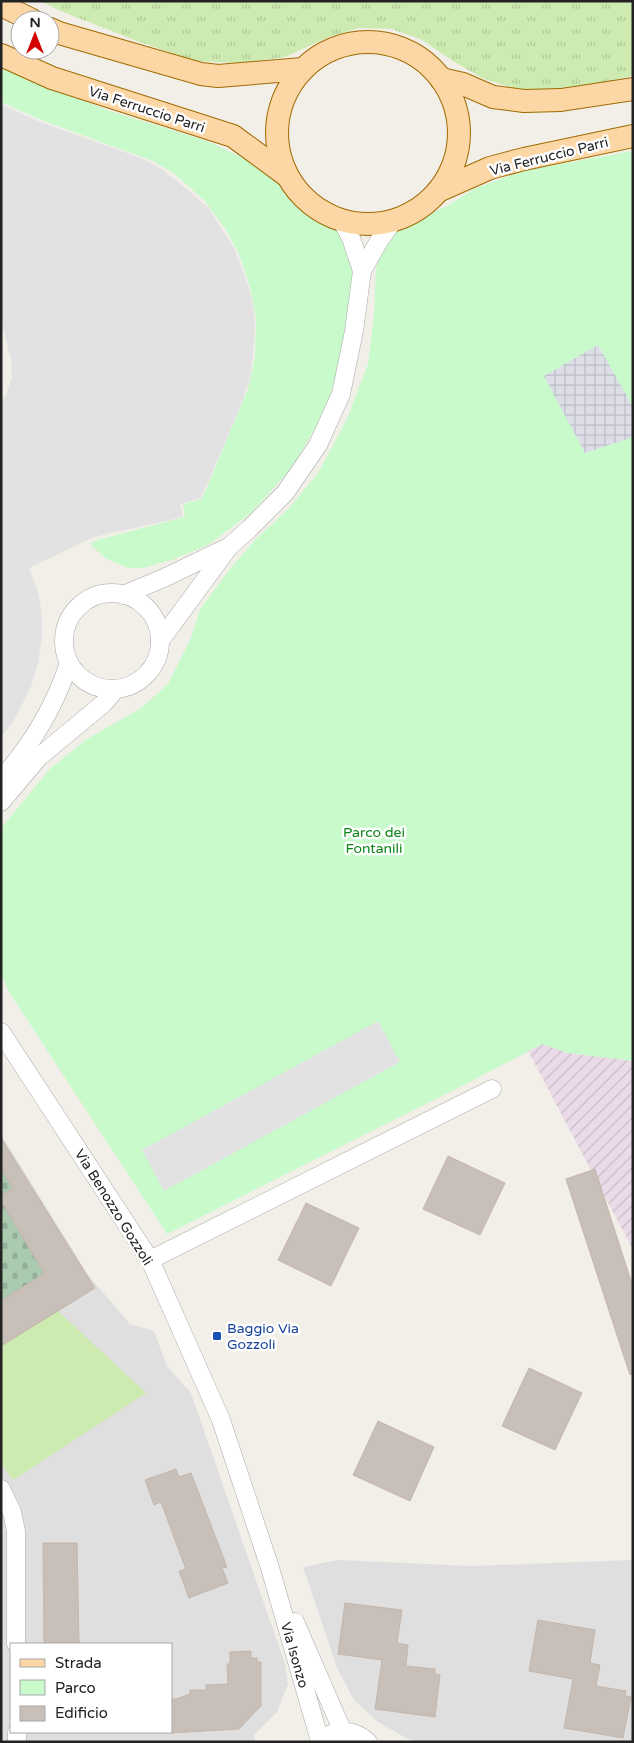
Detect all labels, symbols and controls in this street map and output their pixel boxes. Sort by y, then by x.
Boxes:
north arrow [10,10,60,60]
text: N [29,14,41,31]
street label: Via Ferruccio Parri [87,83,207,136]
street label: Via Ferruccio Parri [488,134,610,179]
park label: Parco dei Fontanili [343,824,405,857]
street label: Via Benozzo Gozzoli [71,1146,156,1269]
place label: Baggio Via Gozzoli [227,1320,299,1353]
marker: Baggio Via Gozzoli [211,1330,223,1342]
street label: Via Isonzo [277,1620,312,1690]
legend [10,1643,172,1733]
text: Strada [55,1654,102,1672]
text: Parco [55,1679,96,1697]
text: Edificio [55,1704,108,1722]

